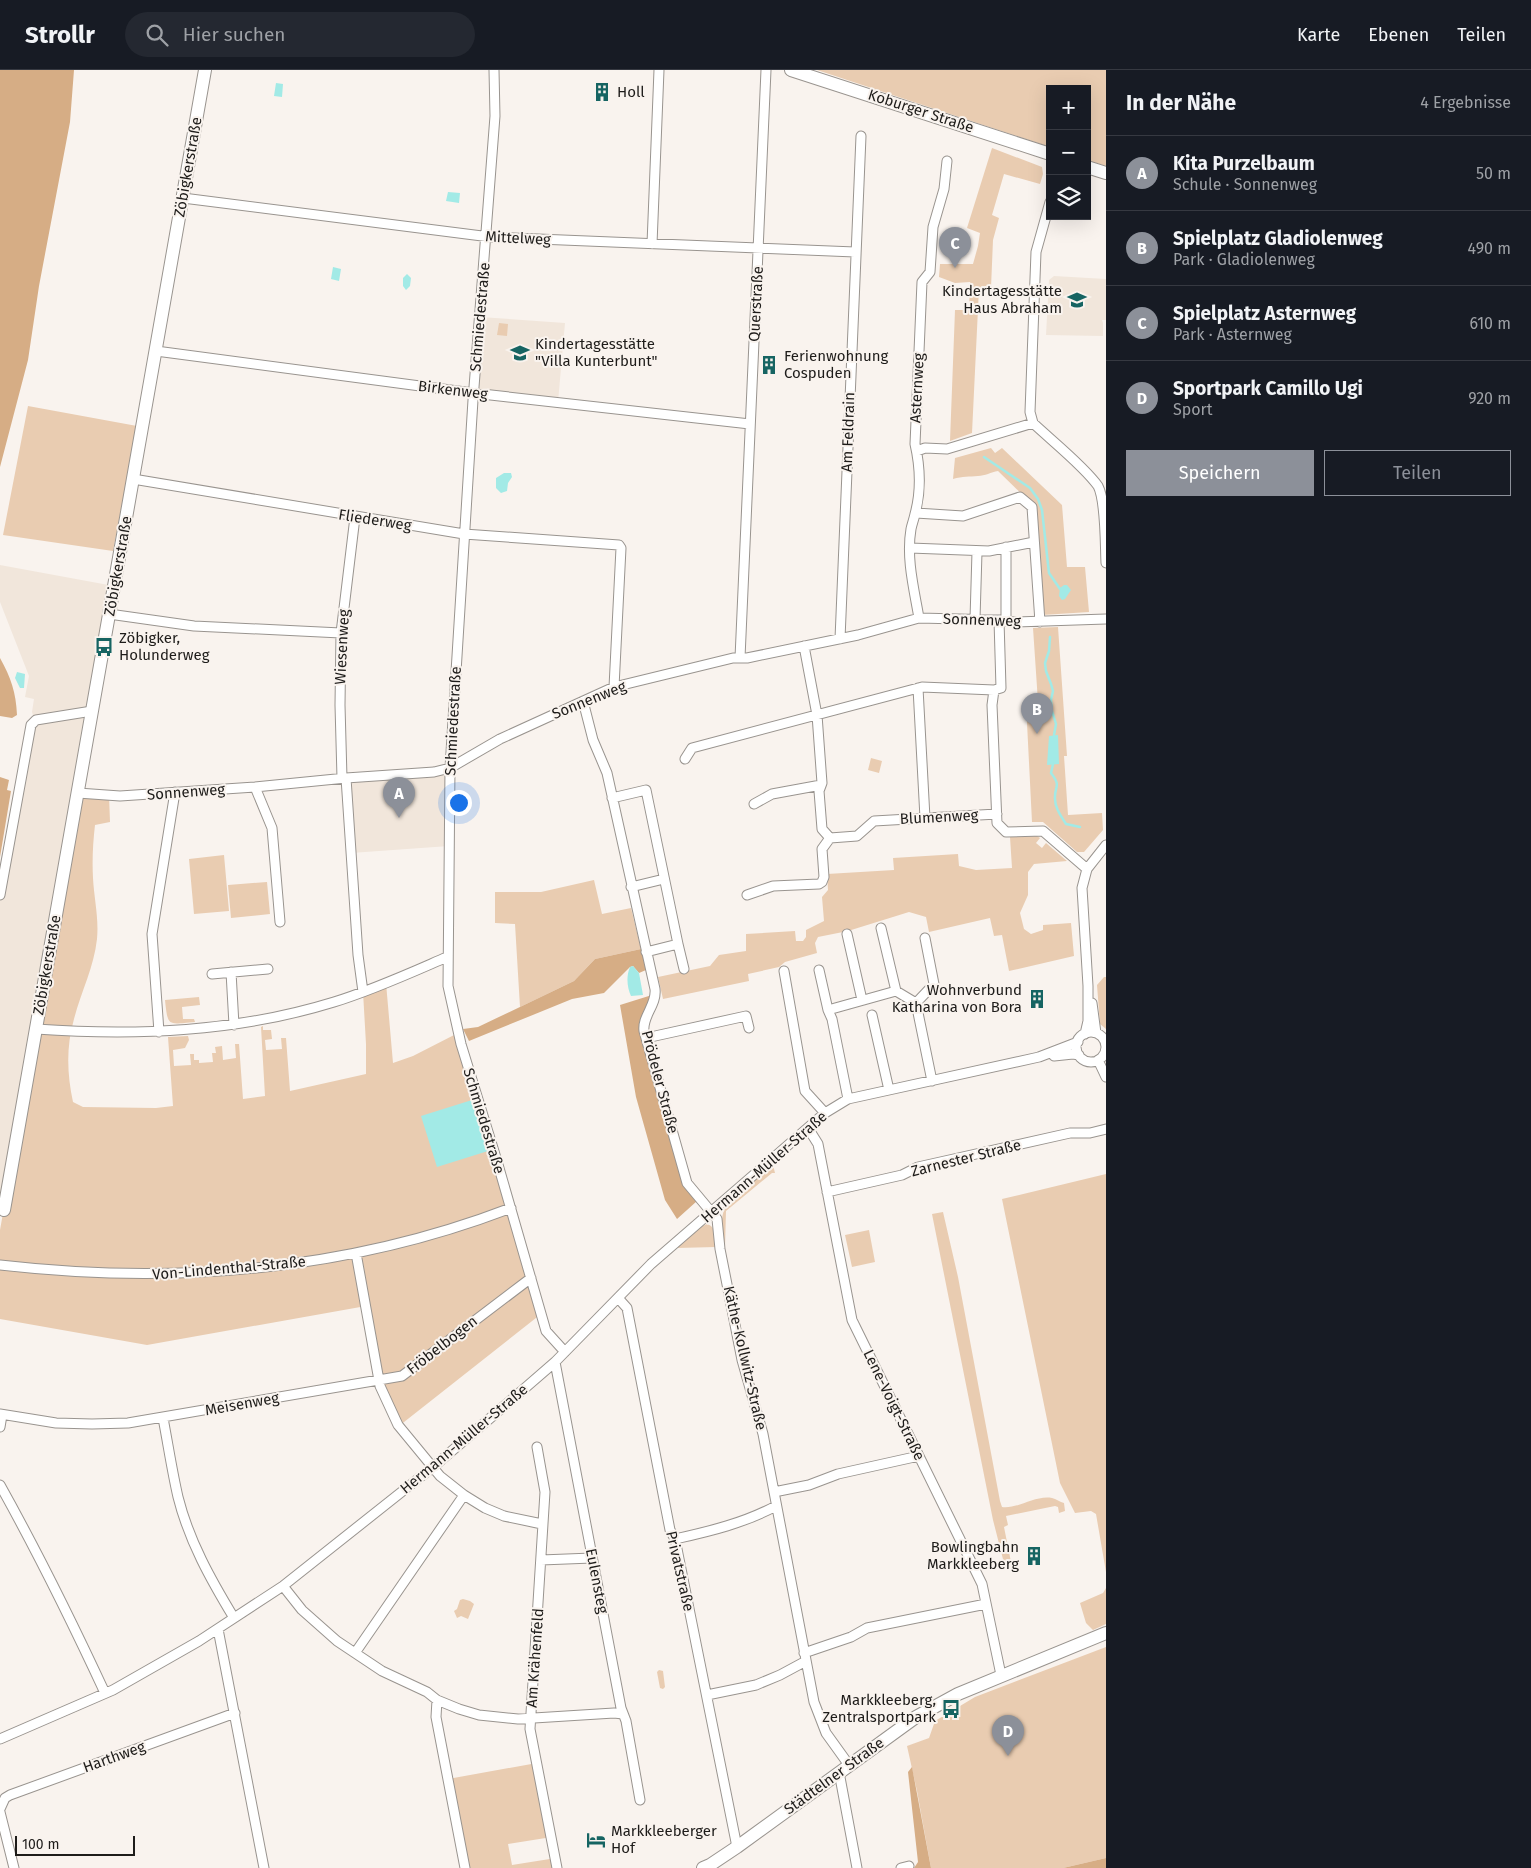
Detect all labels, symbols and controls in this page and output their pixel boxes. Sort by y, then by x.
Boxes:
search box [125,12,475,57]
text: Strollr [25,21,95,49]
icon: search [143,21,171,49]
text: Hier suchen [183,23,285,46]
text: Karte [1297,24,1340,46]
text: Ebenen [1368,24,1429,46]
text: Teilen [1457,24,1506,46]
building icon: Holl [591,81,613,103]
place label: Holl [617,83,645,101]
street label: Koburger Straße [866,85,976,137]
map controls [1046,85,1091,220]
button: + [1046,85,1091,130]
text: In der Nähe [1126,90,1236,116]
text: 4 Ergebnisse [1420,93,1511,112]
street label: Zöbigkerstraße [170,116,206,218]
button: − [1046,130,1091,175]
text: Kita Purzelbaum [1173,152,1315,175]
text: A [1137,164,1147,183]
text: 50 m [1476,164,1511,183]
button: layers [1046,175,1091,220]
text: Schule · Sonnenweg [1173,175,1317,194]
street label: Mittelweg [485,227,552,249]
pin: C [939,227,971,268]
text: Spielplatz Gladiolenweg [1173,227,1383,250]
text: B [1137,239,1147,258]
text: 490 m [1468,239,1511,258]
text: Park · Gladiolenweg [1173,250,1315,269]
street label: Schmiedestraße [466,262,494,372]
street label: Querstraße [745,266,767,342]
place label: Kindertagesstätte Haus Abraham [942,282,1062,317]
school or university icon: Kindertagesstätte Haus Abraham [1066,289,1088,311]
text: Spielplatz Asternweg [1173,302,1356,325]
text: C [1137,314,1147,333]
text: 610 m [1469,314,1511,333]
text: Park · Asternweg [1173,325,1292,344]
place label: Kindertagesstätte "Villa Kunterbunt" [535,335,658,370]
school or university icon: Kindertagesstätte "Villa Kunterbunt" [509,342,531,364]
place label: Ferienwohnung Cospuden [784,347,889,382]
street label: Asternweg [906,352,928,424]
building icon: Ferienwohnung Cospuden [758,354,780,376]
street label: Birkenweg [417,377,489,403]
text: Sportpark Camillo Ugi [1173,377,1363,400]
text: D [1137,389,1147,408]
text: 920 m [1468,389,1511,408]
street label: Am Feldrain [838,392,858,472]
text: Sport [1173,400,1213,419]
button: Speichern [1126,450,1314,496]
button: Teilen [1324,450,1511,496]
street label: Fliederweg [337,505,413,535]
street label: Zöbigkerstraße [100,515,136,617]
street label: Wiesenweg [331,609,353,685]
street label: Sonnenweg [943,610,1022,630]
place label: Zöbigker, Holunderweg [119,629,210,664]
bus stop icon: Zöbigker, Holunderweg [93,636,115,658]
street label: Schmiedestraße [441,666,465,776]
street label: Sonnenweg [549,677,629,723]
pin: B [1021,693,1053,734]
pin: A [383,777,415,818]
street label: Sonnenweg [146,780,226,804]
your location [446,790,472,816]
street label: Blumenweg [899,806,979,828]
street label: Zöbigkerstraße [29,914,65,1016]
place label: Wohnverbund Katharina von Bora [892,981,1022,1016]
building icon: Wohnverbund Katharina von Bora [1026,988,1048,1010]
street label: Prödeler Straße [638,1028,682,1136]
street label: Schmiedestraße [459,1066,509,1176]
street label: Hermann-Müller-Straße [697,1107,831,1227]
street label: Zarnester Straße [909,1136,1023,1180]
street label: Von-Lindenthal-Straße [152,1252,306,1284]
street label: Käthe-Kollwitz-Straße [720,1284,770,1432]
street label: Fröbelbogen [403,1312,481,1378]
street label: Lene-Voigt-Straße [859,1347,929,1463]
street label: Hermann-Müller-Straße [397,1380,531,1498]
street label: Meisenweg [204,1389,281,1419]
street label: Privatstraße [662,1529,698,1613]
place label: Bowlingbahn Markkleeberg [927,1538,1019,1573]
building icon: Bowlingbahn Markkleeberg [1023,1545,1045,1567]
street label: Eulensteg [582,1547,612,1615]
street label: Am Krähenfeld [523,1608,547,1708]
place label: Markkleeberg, Zentralsportpark [822,1691,936,1726]
bus stop icon: Markkleeberg, Zentralsportpark [940,1698,962,1720]
pin: D [992,1715,1024,1756]
street label: Städtelner Straße [780,1734,888,1818]
street label: Harthweg [80,1737,148,1777]
place label: Markkleeberger Hof [611,1822,717,1857]
hotel icon: Markkleeberger Hof [585,1829,607,1851]
scale bar [15,1833,135,1856]
text: 100 m [22,1836,59,1853]

